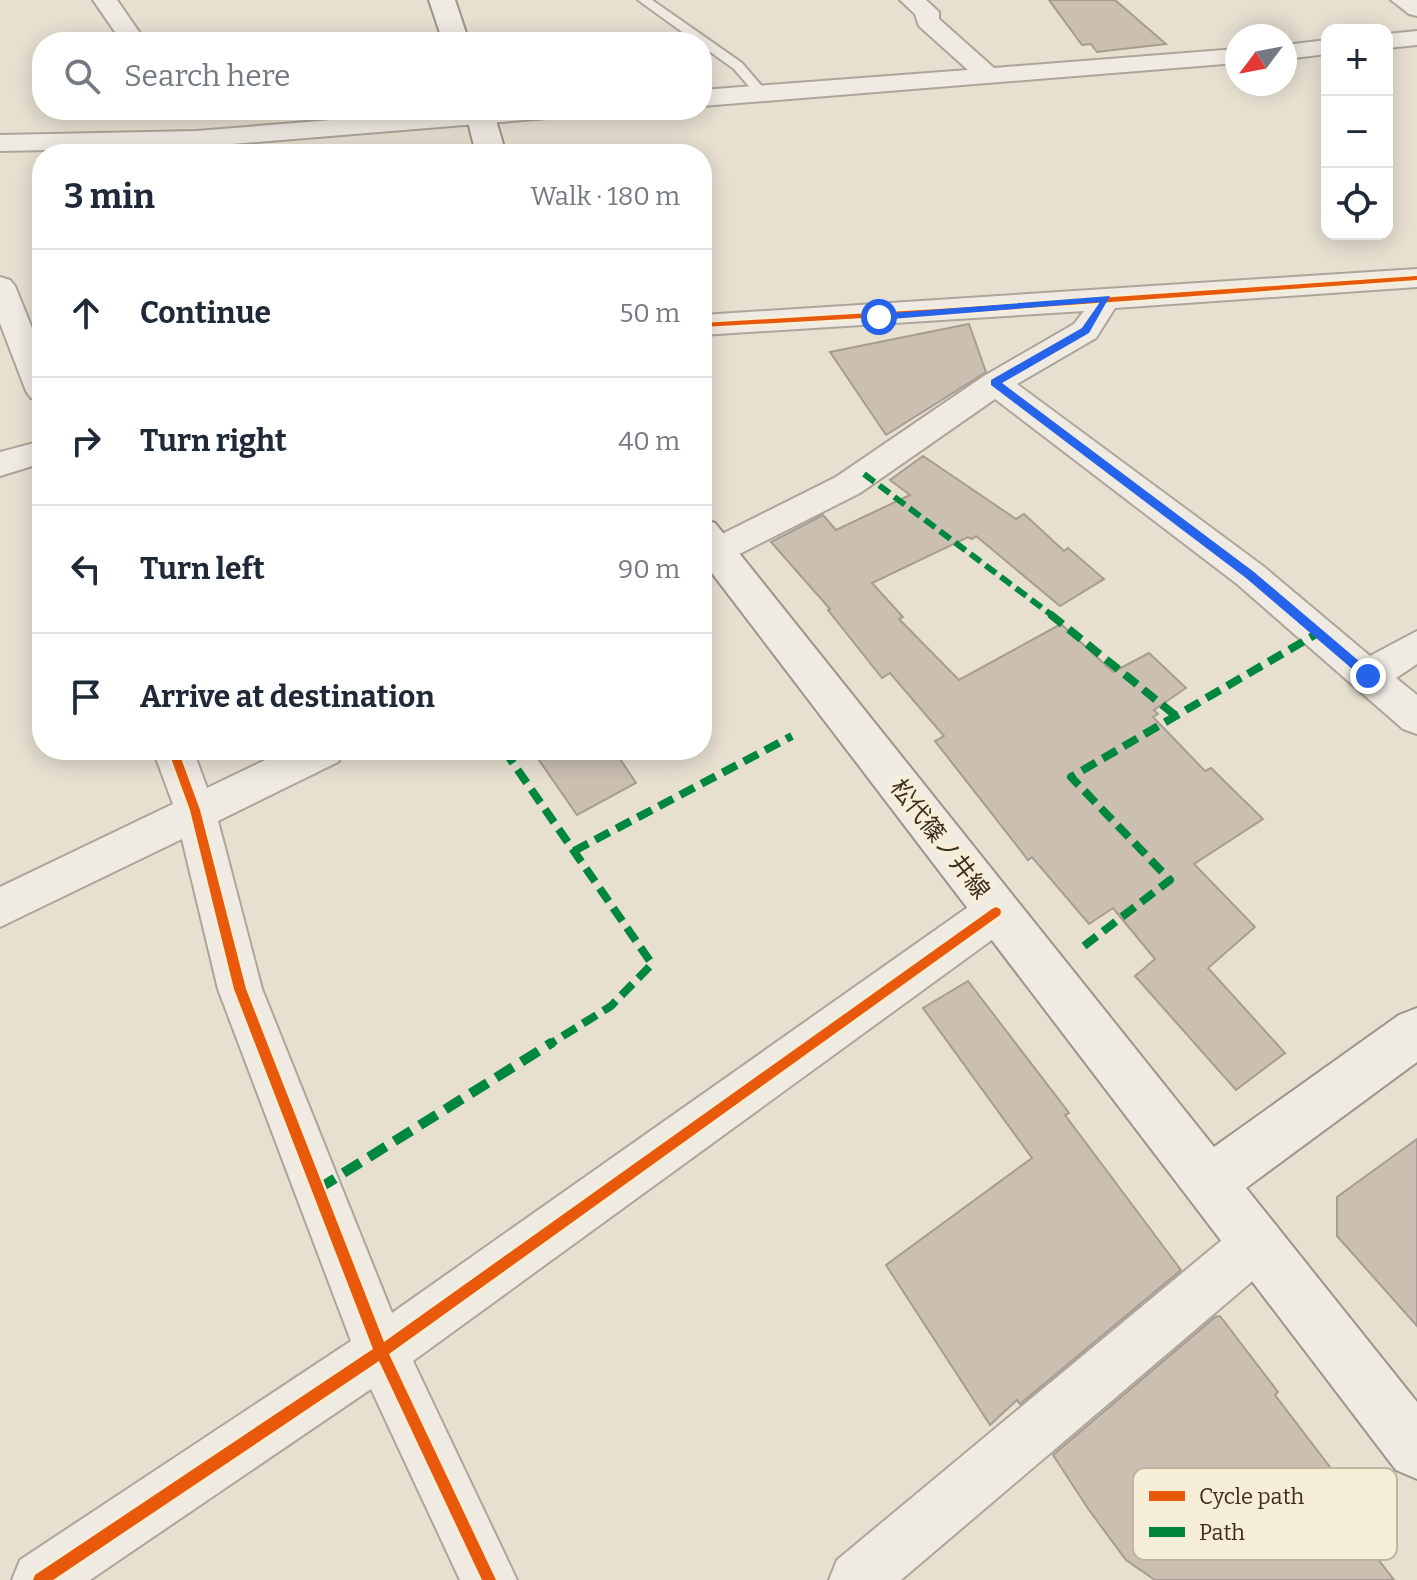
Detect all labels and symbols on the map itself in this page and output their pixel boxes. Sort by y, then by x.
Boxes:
north arrow [1225,24,1297,96]
route start [861,299,897,335]
route end [1350,658,1386,694]
street label: 松代篠ノ井線 [885,774,995,904]
legend [1133,1468,1397,1560]
text: Cycle path [1199,1483,1304,1510]
text: Path [1199,1519,1245,1546]

